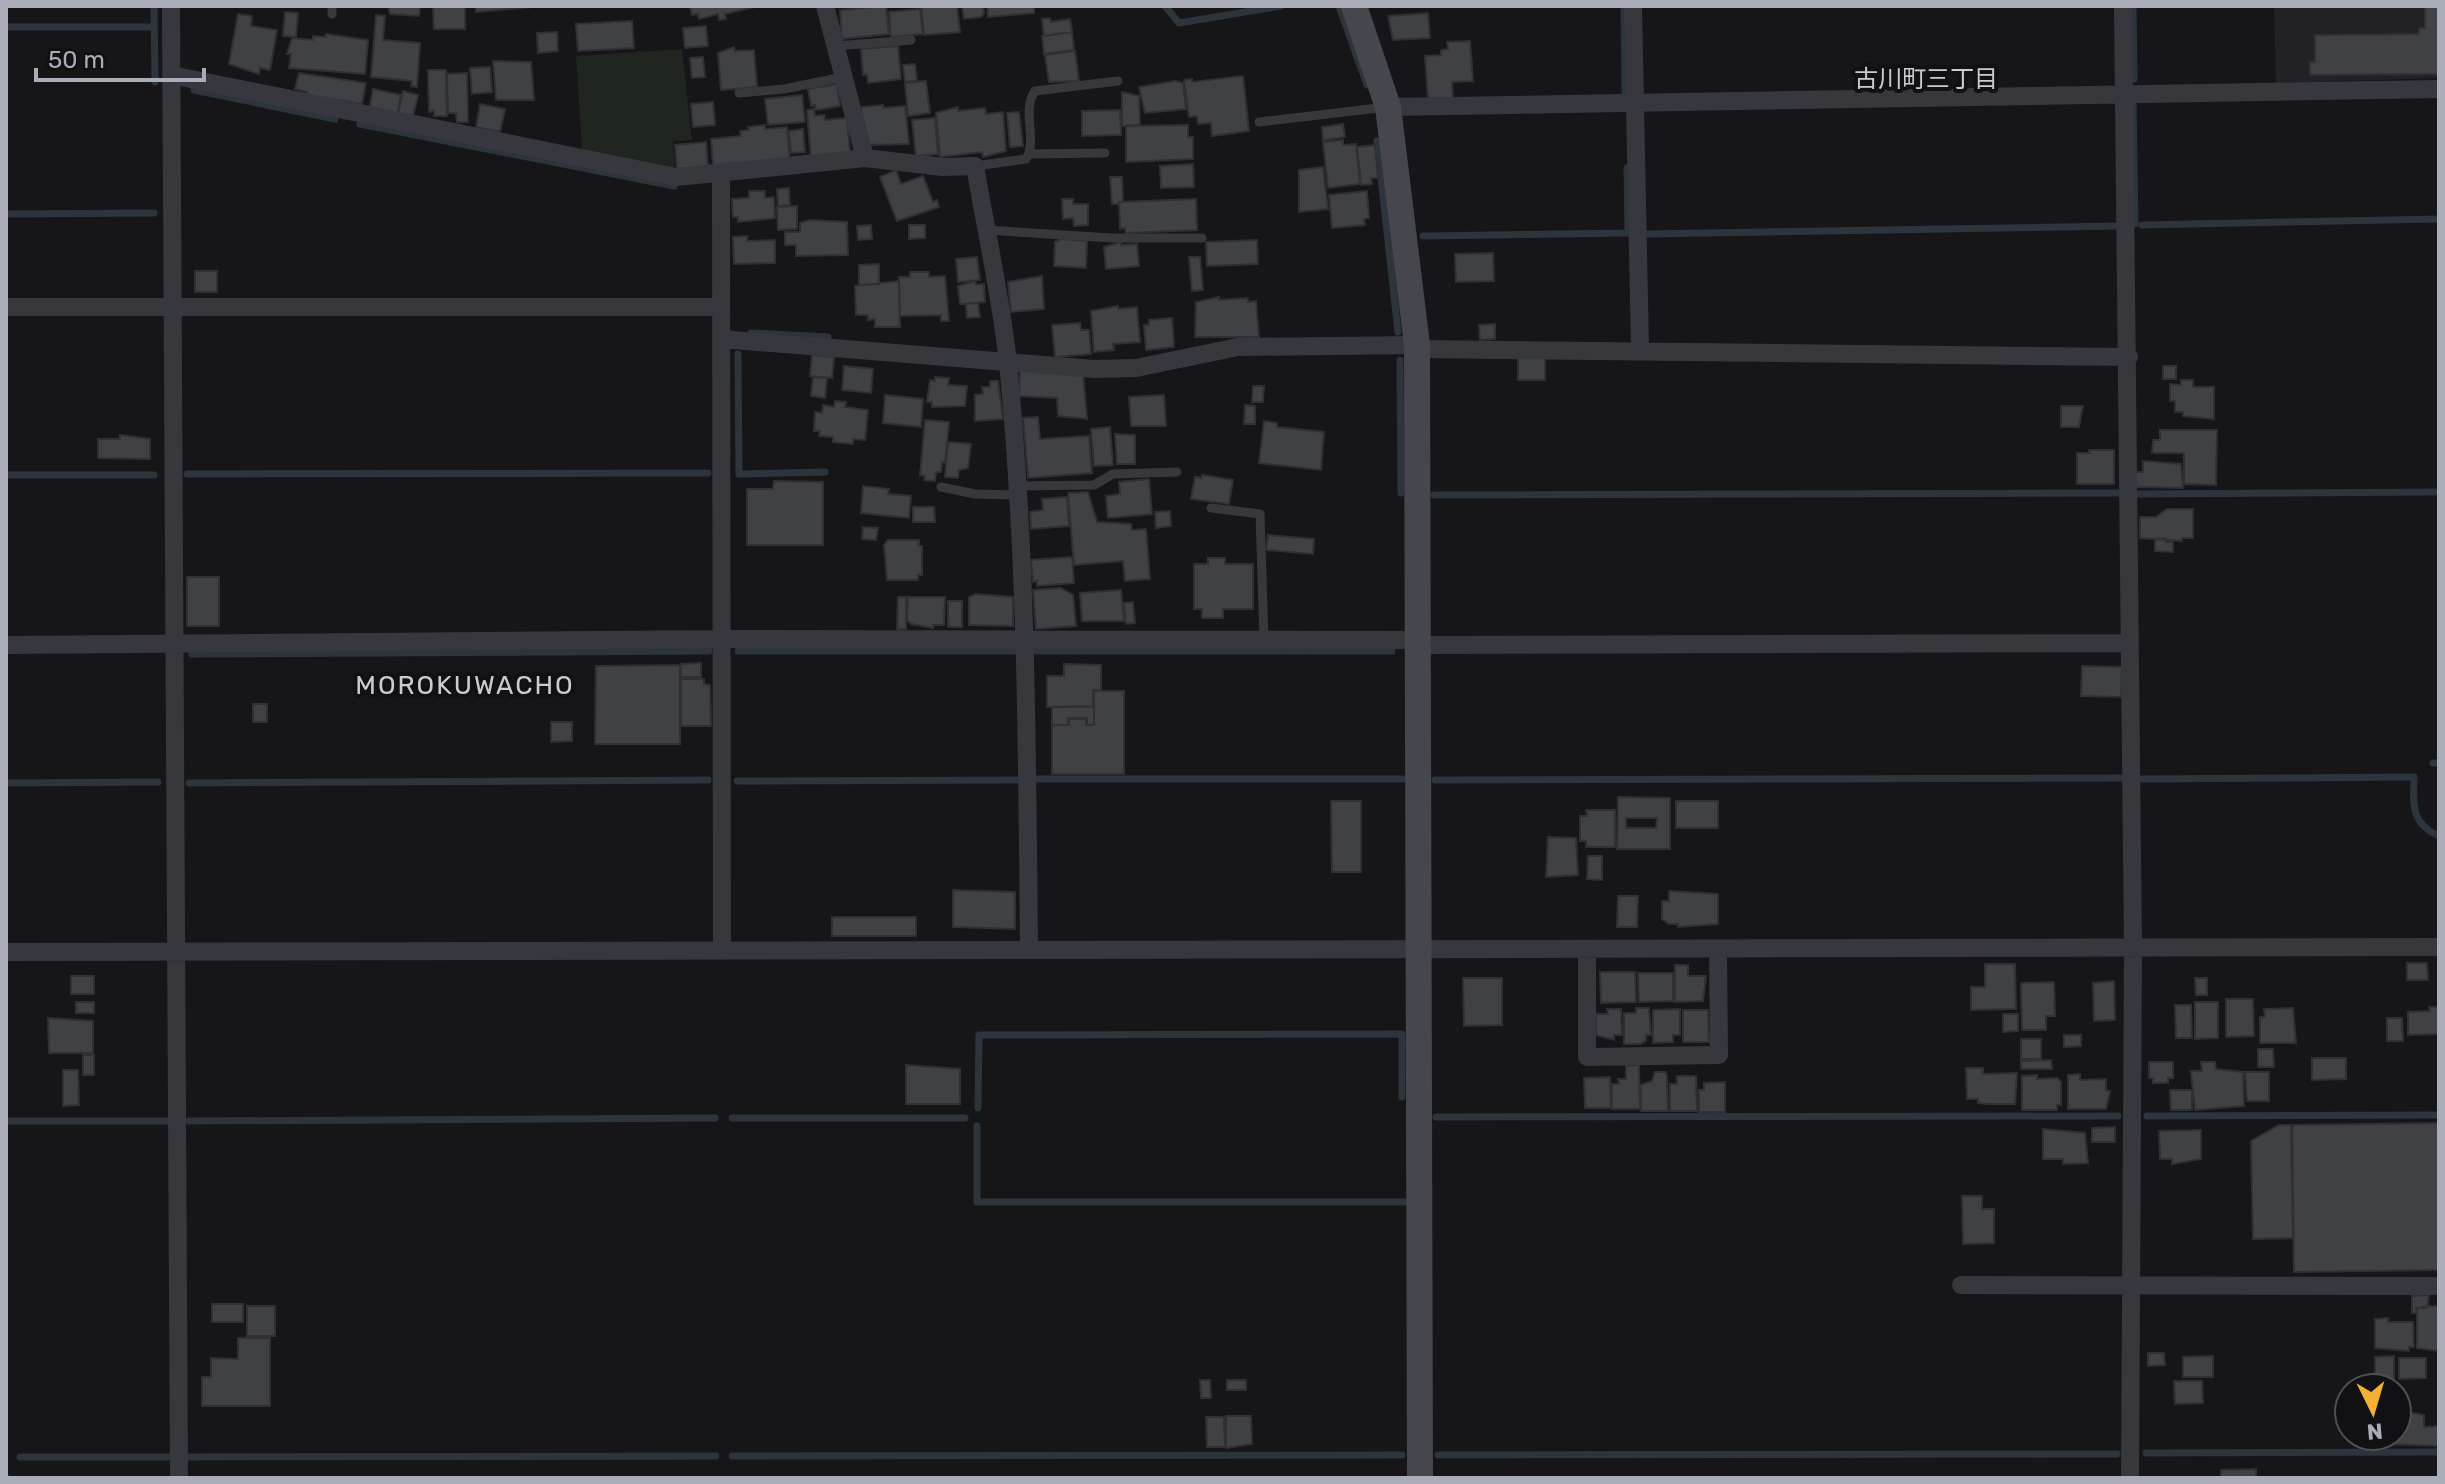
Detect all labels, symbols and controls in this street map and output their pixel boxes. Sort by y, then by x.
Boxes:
scale bar [36,32,204,82]
text: 50 m [48,46,105,74]
district label: 古川町三丁目 [1854,65,1998,93]
district label: MOROKUWACHO [355,670,575,701]
north arrow [2333,1372,2413,1452]
text: N [2366,1417,2384,1446]

